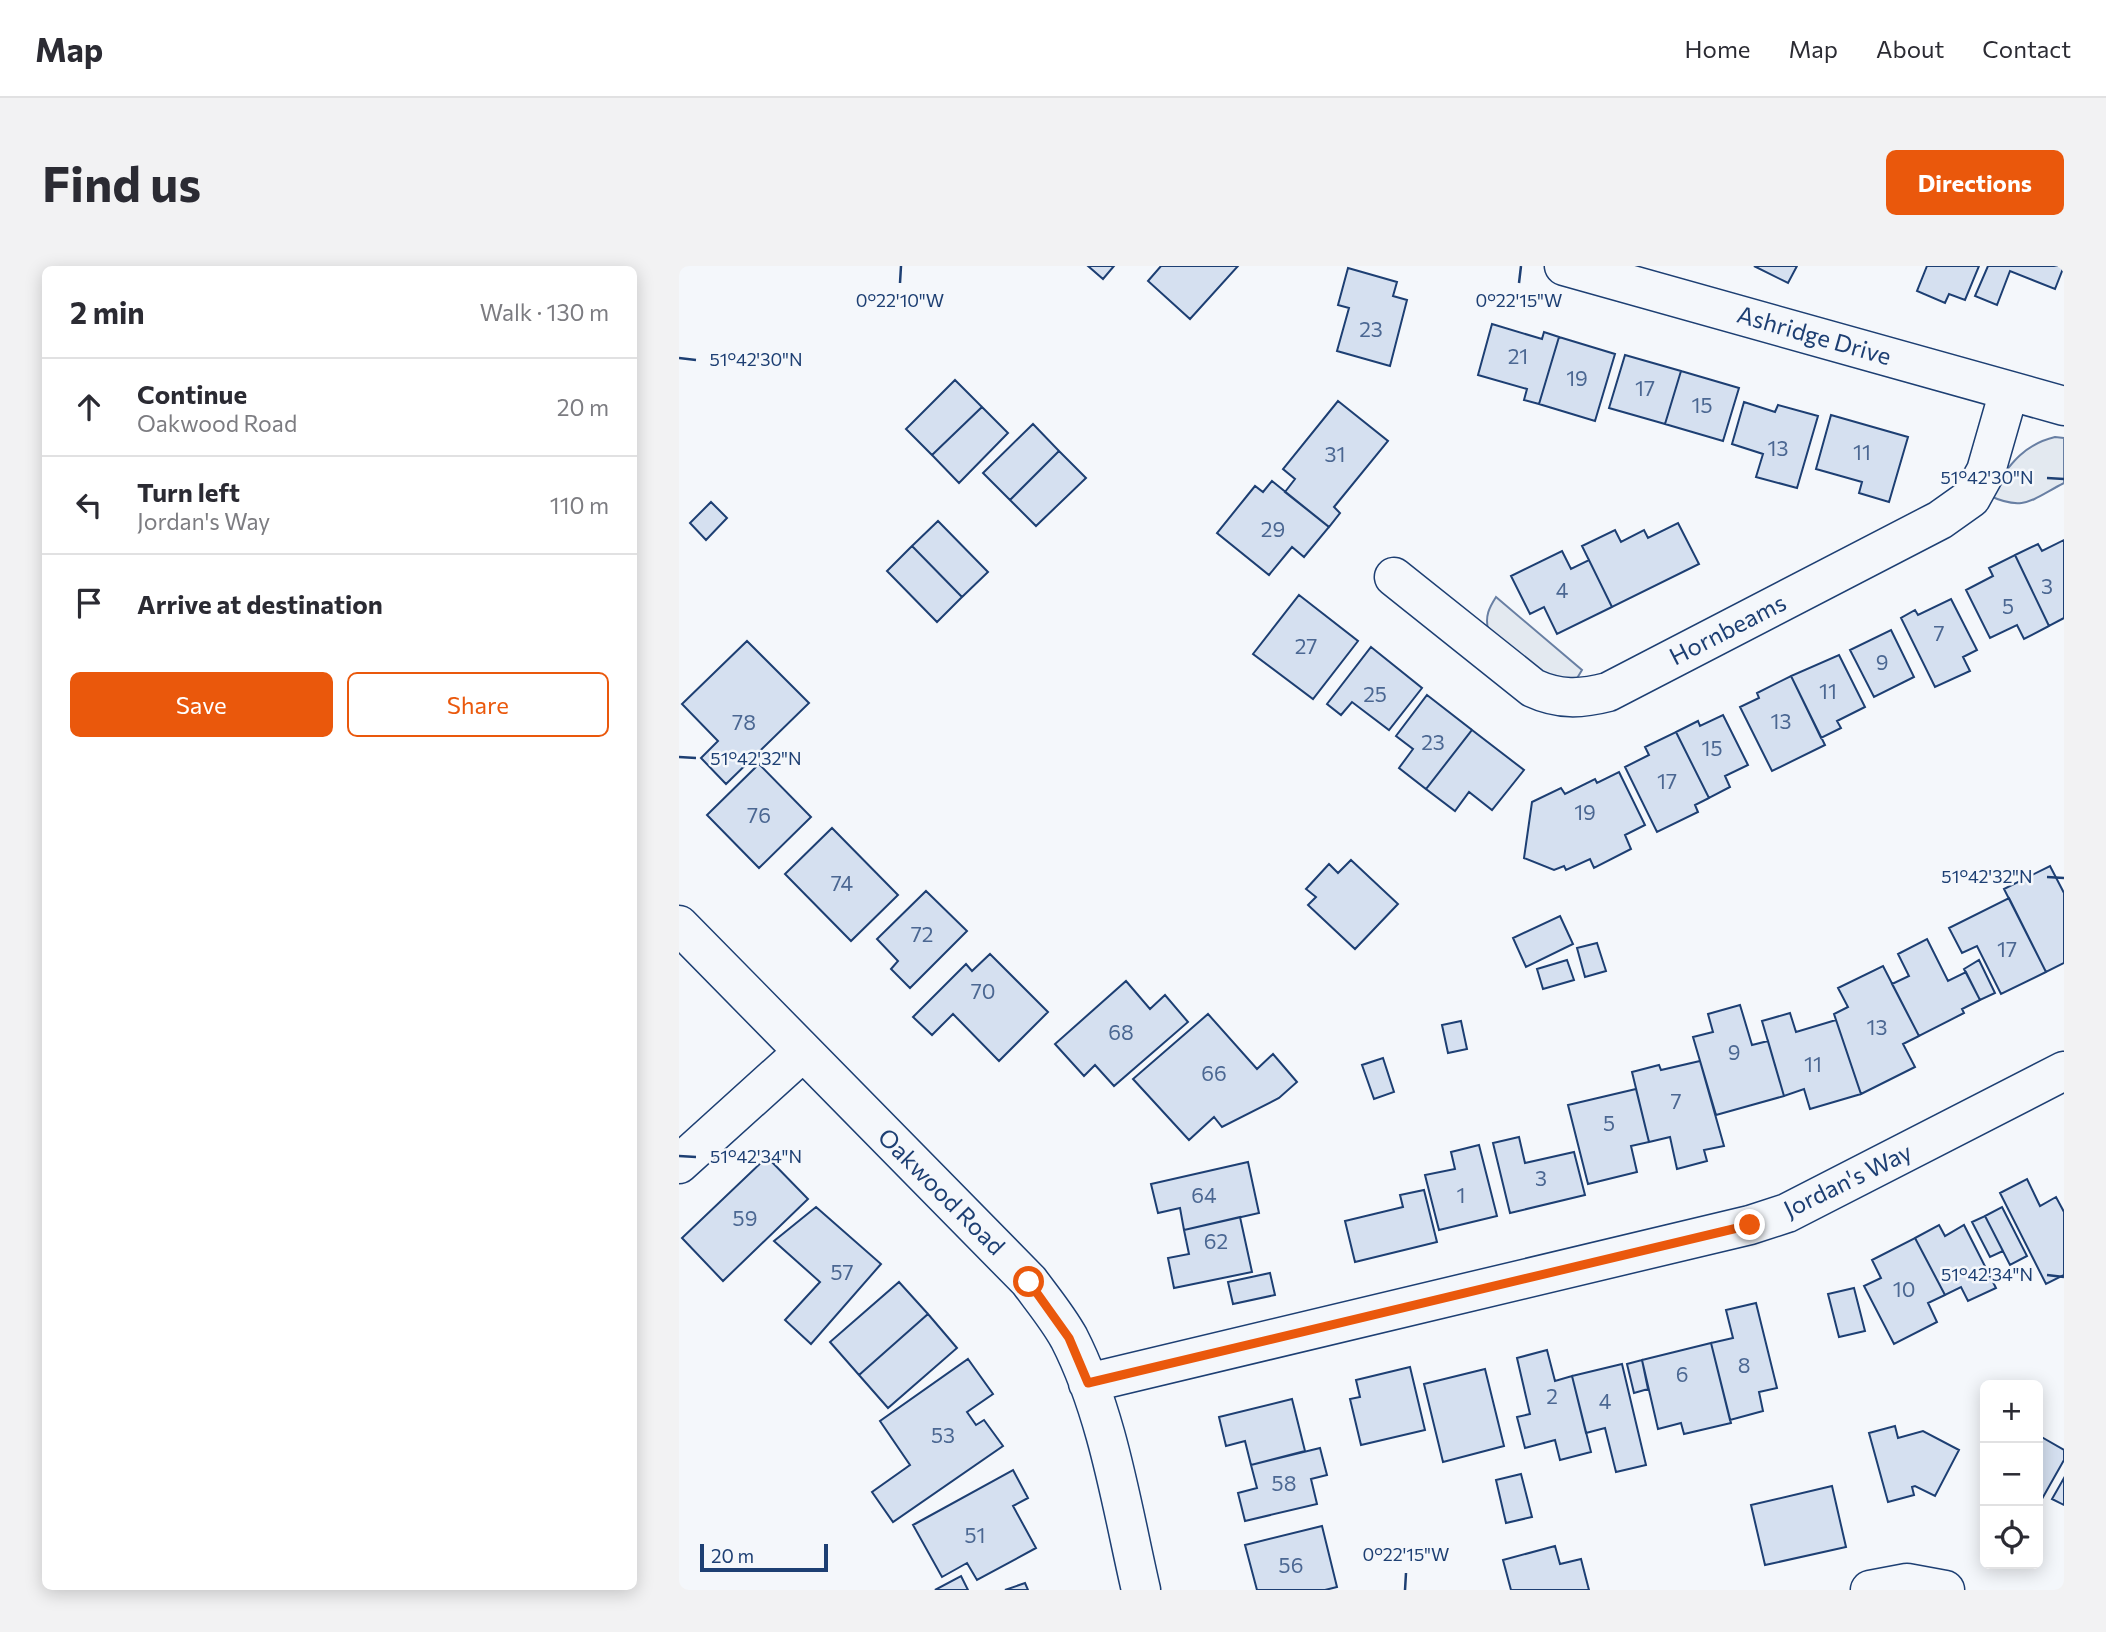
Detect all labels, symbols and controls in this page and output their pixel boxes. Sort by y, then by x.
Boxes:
text: Map [35,28,103,69]
text: Home [1685,34,1751,63]
text: Map [1789,34,1838,63]
text: About [1876,34,1944,63]
text: Contact [1982,34,2071,63]
button: Directions [1886,150,2064,215]
text: Find us [42,152,201,212]
text: 0°22'10"W [856,289,944,311]
text: 0°22'15"W [1476,289,1562,311]
text: 2 min [70,293,145,330]
text: Walk · 130 m [480,298,609,326]
street label: Ashridge Drive [1734,299,1895,370]
house number: 23 [1359,316,1383,341]
house number: 21 [1508,343,1528,368]
text: 51°42'30"N [709,348,803,370]
house number: 19 [1566,365,1588,390]
house number: 17 [1635,375,1655,400]
text: Continue [137,378,247,409]
icon: ahead [70,388,108,426]
house number: 15 [1691,392,1713,417]
text: 20 m [557,393,609,421]
text: Oakwood Road [137,409,297,437]
house number: 13 [1768,435,1788,460]
house number: 11 [1853,439,1871,464]
house number: 31 [1325,441,1345,466]
text: 51°42'30"N [1940,466,2034,488]
text: Turn left [137,476,240,507]
icon: left [70,486,108,524]
text: 110 m [550,491,609,519]
text: Jordan's Way [137,507,270,535]
house number: 29 [1261,516,1285,541]
house number: 3 [2041,573,2053,598]
house number: 4 [1556,577,1569,602]
icon: arrive [70,584,108,622]
street label: Hornbeams [1664,587,1790,670]
text: Arrive at destination [137,588,383,619]
house number: 5 [2002,593,2014,618]
house number: 7 [1933,620,1945,645]
house number: 27 [1295,633,1317,658]
house number: 9 [1876,649,1888,674]
button: Save [70,672,333,737]
button: Share [347,672,609,737]
house number: 11 [1819,678,1837,703]
house number: 25 [1363,681,1387,706]
house number: 13 [1771,708,1791,733]
house number: 78 [732,709,756,734]
house number: 23 [1421,729,1445,754]
house number: 15 [1701,735,1723,760]
text: 51°42'32"N [710,747,802,769]
house number: 17 [1657,768,1677,793]
house number: 19 [1574,799,1596,824]
house number: 76 [747,802,771,827]
text: 51°42'32"N [1941,865,2033,887]
house number: 74 [831,870,854,895]
house number: 72 [911,921,933,946]
house number: 17 [1997,936,2017,961]
house number: 70 [971,978,995,1003]
house number: 13 [1867,1014,1887,1039]
house number: 68 [1108,1019,1134,1044]
house number: 9 [1728,1039,1740,1064]
house number: 11 [1804,1051,1822,1076]
house number: 66 [1201,1060,1227,1085]
house number: 7 [1670,1088,1682,1113]
house number: 5 [1603,1110,1615,1135]
street label: Oakwood Road [873,1122,1011,1260]
street label: Jordan's Way [1779,1136,1916,1223]
text: 51°42'34"N [710,1145,802,1167]
house number: 3 [1535,1165,1547,1190]
house number: 64 [1191,1182,1217,1207]
house number: 1 [1457,1182,1465,1207]
house number: 59 [733,1205,757,1230]
route end [1734,1209,1765,1240]
house number: 62 [1204,1228,1228,1253]
house number: 57 [830,1259,854,1284]
text: 51°42'34"N [1941,1263,2033,1285]
route start [1013,1266,1044,1297]
house number: 10 [1893,1276,1915,1301]
house number: 8 [1738,1352,1750,1377]
house number: 6 [1676,1361,1688,1386]
map controls [1980,1380,2043,1569]
button: + [1980,1380,2043,1443]
house number: 2 [1546,1383,1558,1408]
house number: 4 [1599,1388,1612,1413]
house number: 53 [931,1422,955,1447]
button: − [1980,1443,2043,1506]
house number: 58 [1272,1470,1296,1495]
button: locate [1980,1506,2043,1569]
house number: 51 [964,1522,986,1547]
scale bar [700,1541,828,1573]
text: 0°22'15"W [1363,1543,1449,1565]
text: 20 m [711,1544,754,1567]
house number: 56 [1279,1552,1303,1577]

